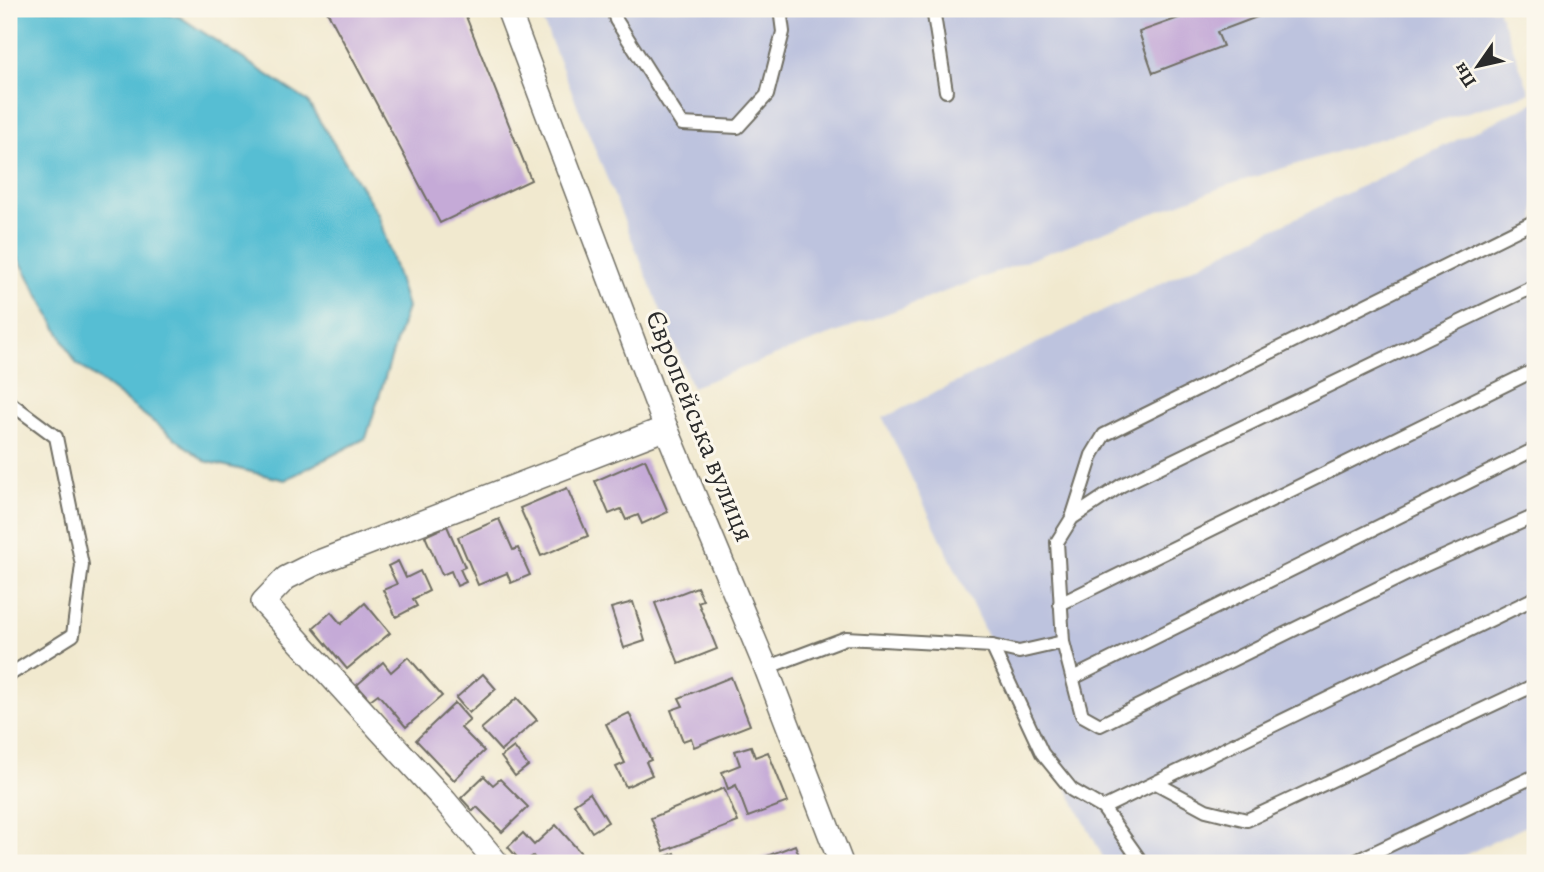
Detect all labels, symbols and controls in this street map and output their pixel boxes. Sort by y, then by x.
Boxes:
north arrow [1442,32,1512,102]
text: Пн [1447,57,1482,93]
street label: Європейська вулиця [636,305,764,547]

